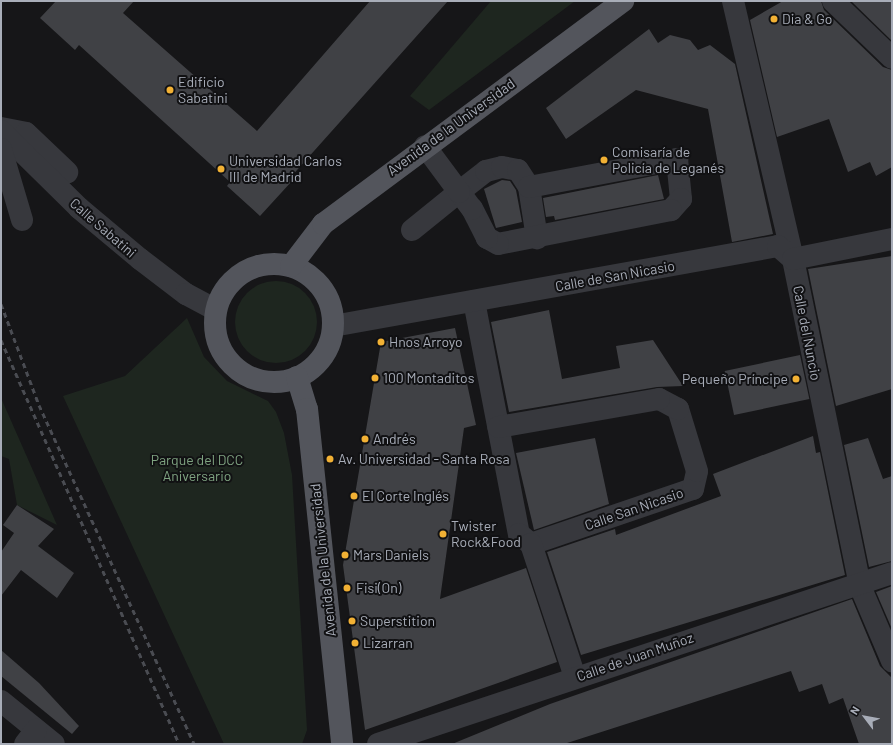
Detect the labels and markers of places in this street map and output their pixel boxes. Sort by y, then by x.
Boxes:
place label: Dia & Go [782,11,832,27]
marker: Dia & Go [769,14,779,24]
place label: Edificio Sabatini [178,74,228,106]
marker: Edificio Sabatini [165,85,175,95]
place label: Comisaría de Policía de Leganés [612,144,724,176]
place label: Universidad Carlos III de Madrid [229,153,342,186]
marker: Comisaría de Policía de Leganés [599,155,609,165]
marker: Universidad Carlos III de Madrid [216,164,226,174]
place label: Hnos Arroyo [389,334,463,350]
marker: Hnos Arroyo [376,337,386,347]
place label: 100 Montaditos [383,370,474,386]
place label: Pequeño Príncipe [682,371,788,387]
marker: 100 Montaditos [370,373,380,383]
marker: Pequeño Príncipe [791,374,801,384]
place label: Andrés [373,431,416,447]
marker: Andrés [360,434,370,444]
place label: Av. Universidad - Santa Rosa [338,451,510,467]
marker: Av. Universidad - Santa Rosa [325,454,335,464]
place label: El Corte Inglés [362,488,449,504]
marker: El Corte Inglés [349,491,359,501]
place label: Twister Rock&Food [451,518,521,550]
marker: Twister Rock&Food [438,529,448,539]
place label: Mars Daniels [353,547,429,563]
marker: Mars Daniels [340,550,350,560]
place label: Fisi(On) [356,580,401,596]
marker: Fisi(On) [341,582,353,594]
place label: Superstition [360,613,435,629]
marker: Superstition [347,616,357,626]
place label: Lizarran [363,635,413,651]
marker: Lizarran [350,638,360,648]

